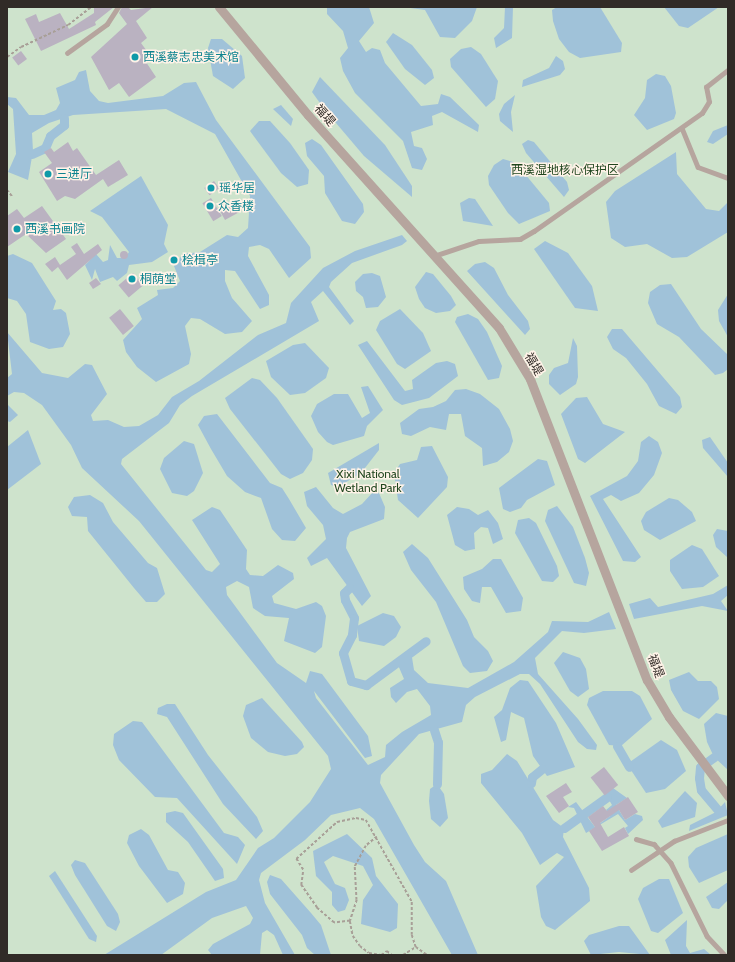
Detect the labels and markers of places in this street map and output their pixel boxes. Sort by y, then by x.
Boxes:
place label: 西溪蔡志忠美术馆 [143,50,239,64]
marker: 西溪蔡志忠美术馆 [130,52,140,62]
place label: 三进厅 [56,167,92,181]
marker: 三进厅 [43,169,53,179]
place label: 瑶华居 [219,181,255,195]
marker: 瑶华居 [206,183,216,193]
place label: 众香楼 [218,199,254,213]
marker: 众香楼 [205,201,215,211]
place label: 西溪书画院 [25,222,85,236]
marker: 西溪书画院 [12,224,22,234]
place label: 桧楫亭 [182,253,218,267]
marker: 桧楫亭 [169,255,179,265]
place label: 桐荫堂 [140,272,176,286]
marker: 桐荫堂 [127,274,137,284]

